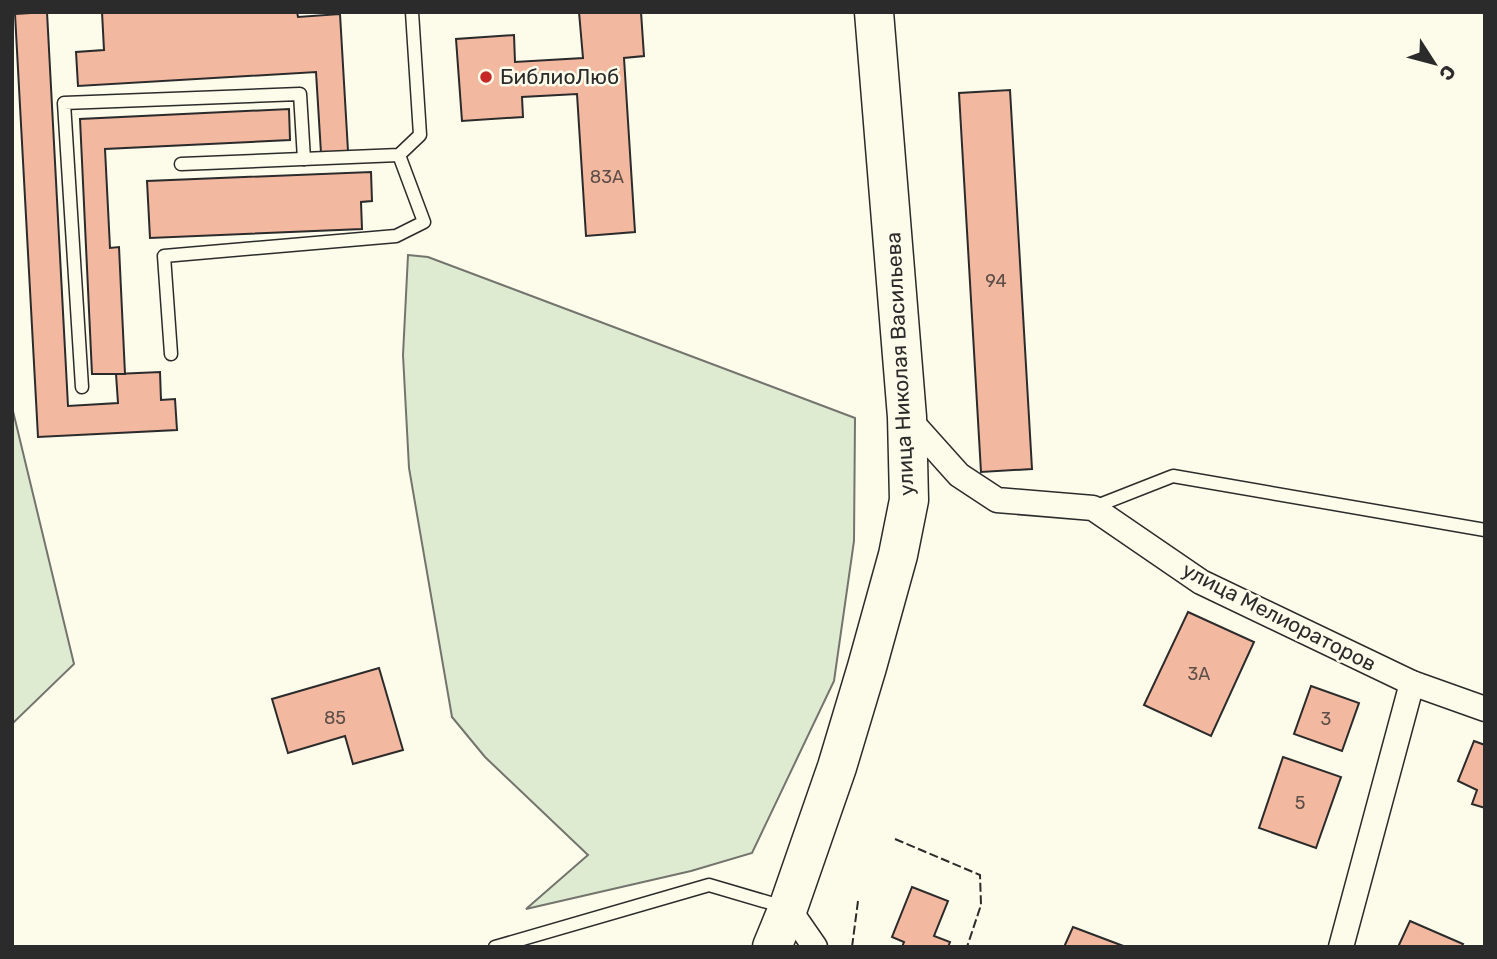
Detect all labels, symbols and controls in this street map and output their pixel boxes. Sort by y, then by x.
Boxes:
north arrow [1399,28,1469,98]
text: С [1434,61,1461,85]
place label: БиблиоЛюб [500,64,619,89]
marker: БиблиоЛюб [478,69,494,85]
house number: 83А [590,166,624,188]
street label: улица Николая Васильева [880,231,919,497]
house number: 94 [985,270,1007,292]
street label: улица Мелиораторов [1178,557,1380,676]
house number: 3А [1188,663,1210,685]
house number: 85 [324,707,346,729]
house number: 3 [1321,708,1331,730]
house number: 5 [1295,792,1305,814]

